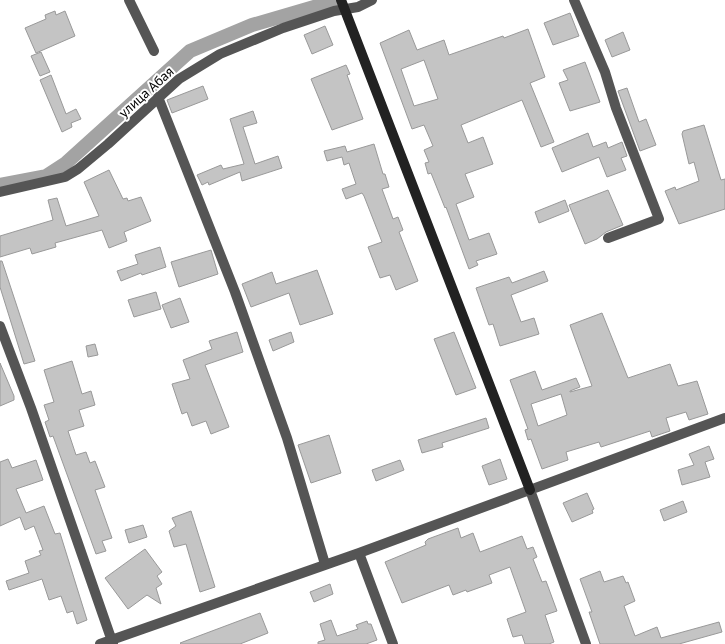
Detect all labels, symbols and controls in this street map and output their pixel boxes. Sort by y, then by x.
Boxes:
street label: улица Абая [115,62,177,122]

